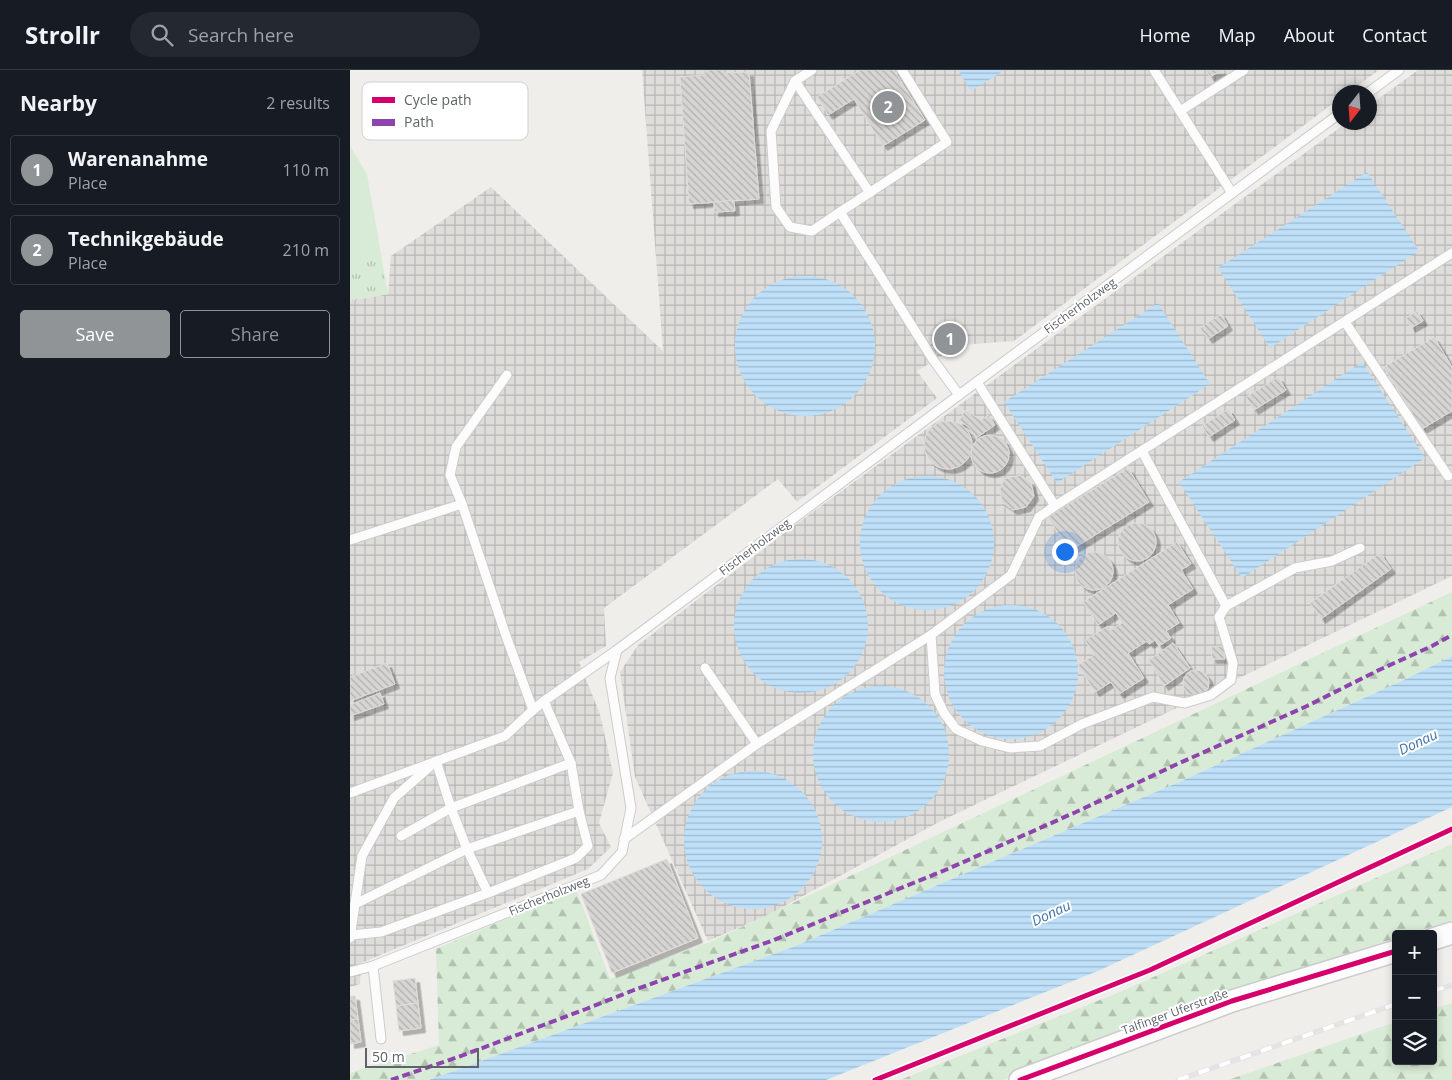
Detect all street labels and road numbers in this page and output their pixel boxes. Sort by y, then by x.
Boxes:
street label: Fischerholzweg [1040,273,1120,338]
street label: Fischerholzweg [715,514,794,579]
street label: Fischerholzweg [506,871,592,919]
street label: Talfinger Uferstraße [1119,984,1231,1039]

